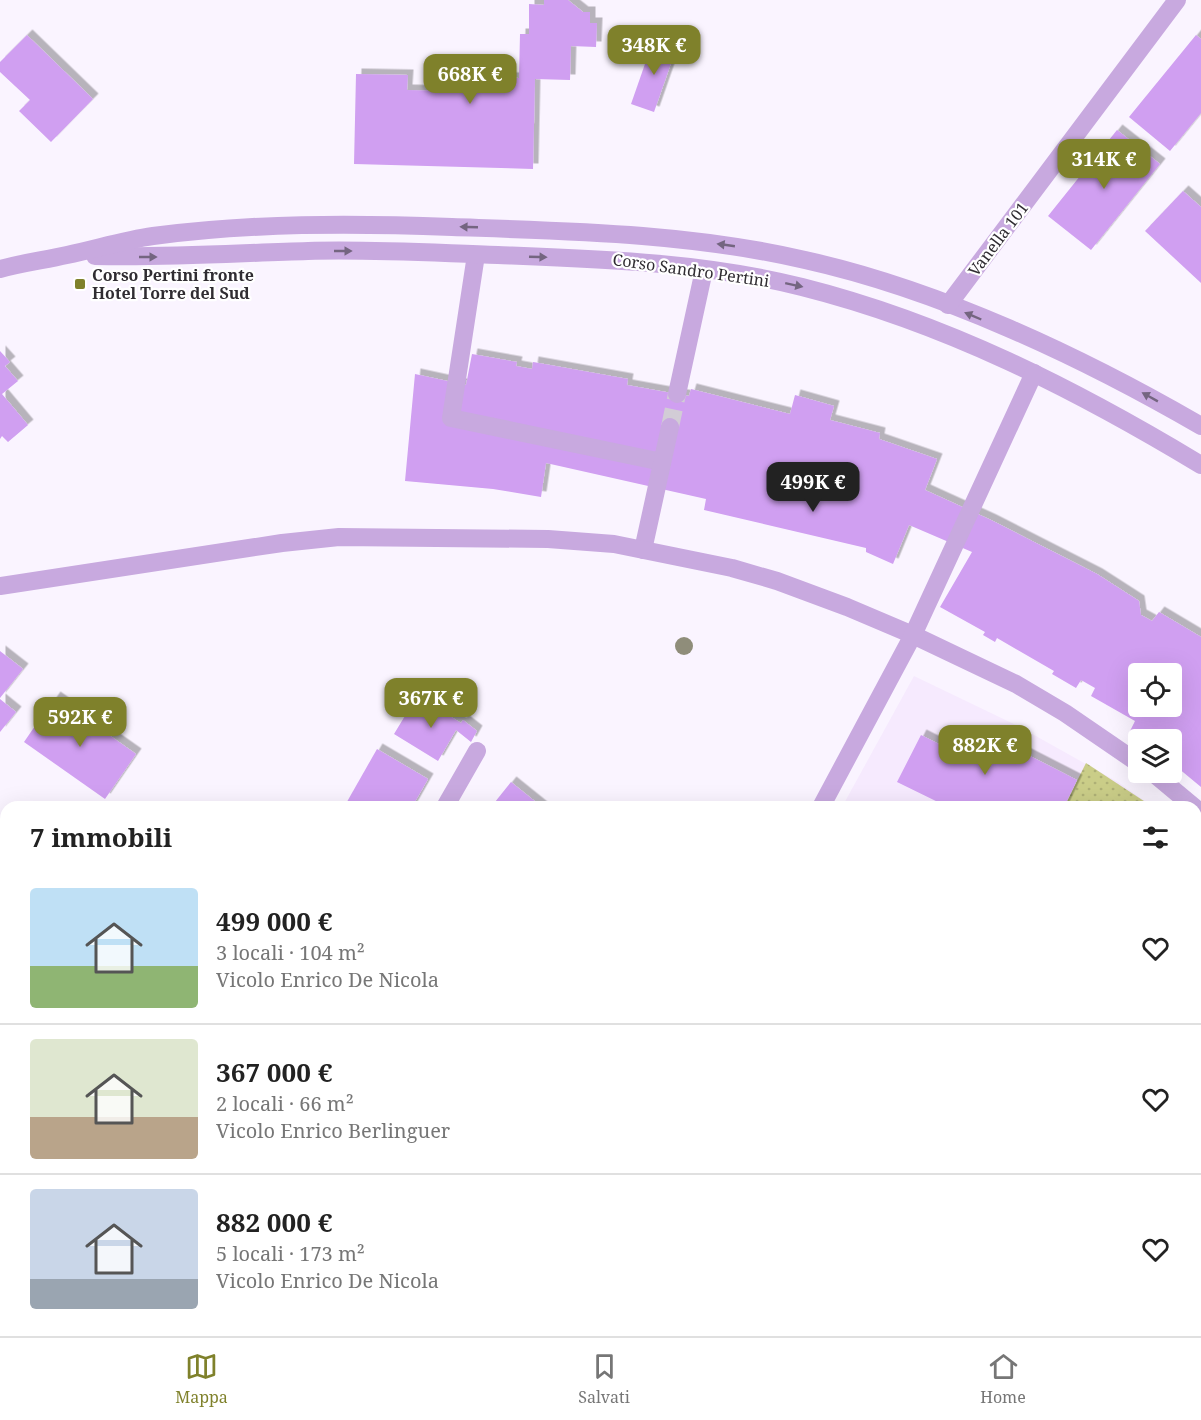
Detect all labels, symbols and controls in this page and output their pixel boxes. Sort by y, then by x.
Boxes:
pin: 348K € [605,25,703,76]
text: 348K € [622,31,686,58]
pin: 668K € [421,54,519,105]
text: 668K € [438,60,502,87]
pin: 314K € [1055,139,1153,190]
text: 314K € [1072,145,1136,172]
street label: Vanella 101 [963,197,1033,281]
one-way arrow [459,223,478,232]
one-way arrow [716,241,735,250]
one-way arrow [334,246,353,256]
street label: Corso Sandro Pertini [611,248,771,292]
one-way arrow [139,252,158,262]
one-way arrow [528,252,547,261]
place label: Corso Pertini fronte Hotel Torre del Sud [92,264,254,304]
marker: Corso Pertini fronte Hotel Torre del Sud [73,277,87,291]
one-way arrow [785,281,804,290]
one-way arrow [964,311,982,321]
one-way arrow [1141,392,1158,402]
pin: 499K € [764,462,862,513]
text: 499K € [781,468,845,495]
map controls [1128,663,1182,783]
button: locate [1128,663,1182,717]
pin: 367K € [382,678,480,729]
text: 367K € [399,684,463,711]
pin: 592K € [31,697,129,748]
text: 592K € [48,703,112,730]
pin: 882K € [936,725,1034,776]
button: layers [1128,729,1182,783]
text: 882K € [953,731,1017,758]
text: 7 immobili [30,819,172,855]
icon: filters [1139,821,1172,854]
text: 499 000 € [216,903,332,939]
icon: home [78,912,150,984]
icon: heart [1139,932,1172,965]
text: 3 locali · 104 m² [216,939,365,966]
text: Vicolo Enrico De Nicola [216,966,439,993]
text: 367 000 € [216,1054,332,1090]
icon: home [78,1063,150,1135]
icon: heart [1139,1083,1172,1116]
text: 2 locali · 66 m² [216,1090,354,1117]
text: Vicolo Enrico Berlinguer [216,1117,450,1144]
text: 882 000 € [216,1204,332,1240]
icon: home [78,1213,150,1285]
icon: heart [1139,1233,1172,1266]
text: 5 locali · 173 m² [216,1240,365,1267]
text: Vicolo Enrico De Nicola [216,1267,439,1294]
tab: Mappa [175,1350,228,1408]
tab: Salvati [578,1350,630,1408]
tab: Home [980,1350,1026,1408]

